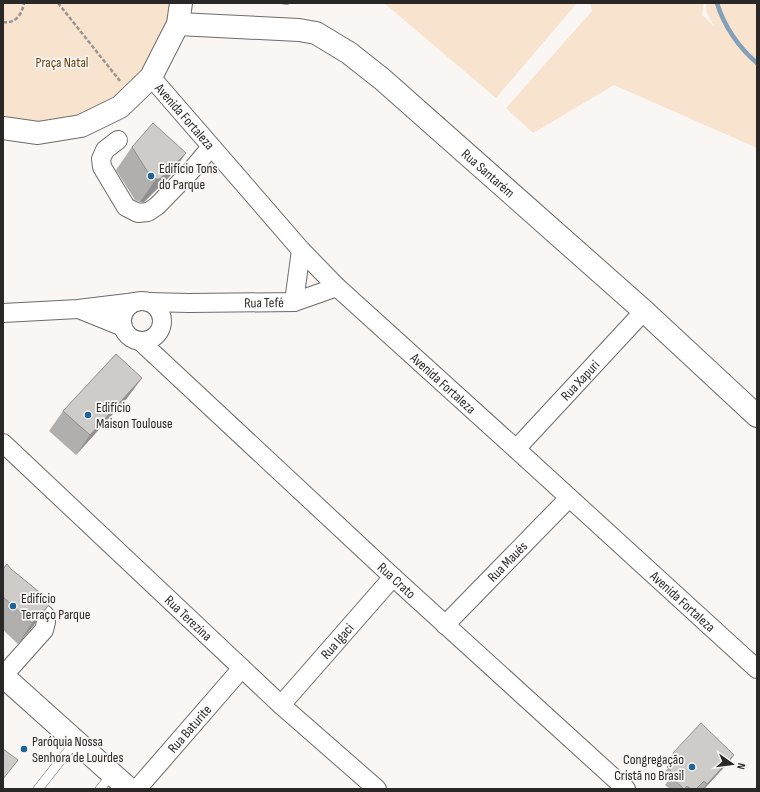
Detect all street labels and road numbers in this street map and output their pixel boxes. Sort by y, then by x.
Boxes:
street label: Avenida Fortaleza [151,79,218,153]
street label: Rua Santarém [458,145,518,201]
street label: Rua Tefé [244,294,284,311]
street label: Avenida Fortaleza [406,349,480,417]
street label: Rua Xapuri [557,356,603,404]
street label: Rua Maués [484,537,531,585]
street label: Rua Crato [374,559,420,602]
street label: Avenida Fortaleza [646,567,719,635]
street label: Rua Terezina [161,592,216,644]
street label: Rua Igaci [317,620,357,662]
street label: Rua Baturite [164,701,215,756]

